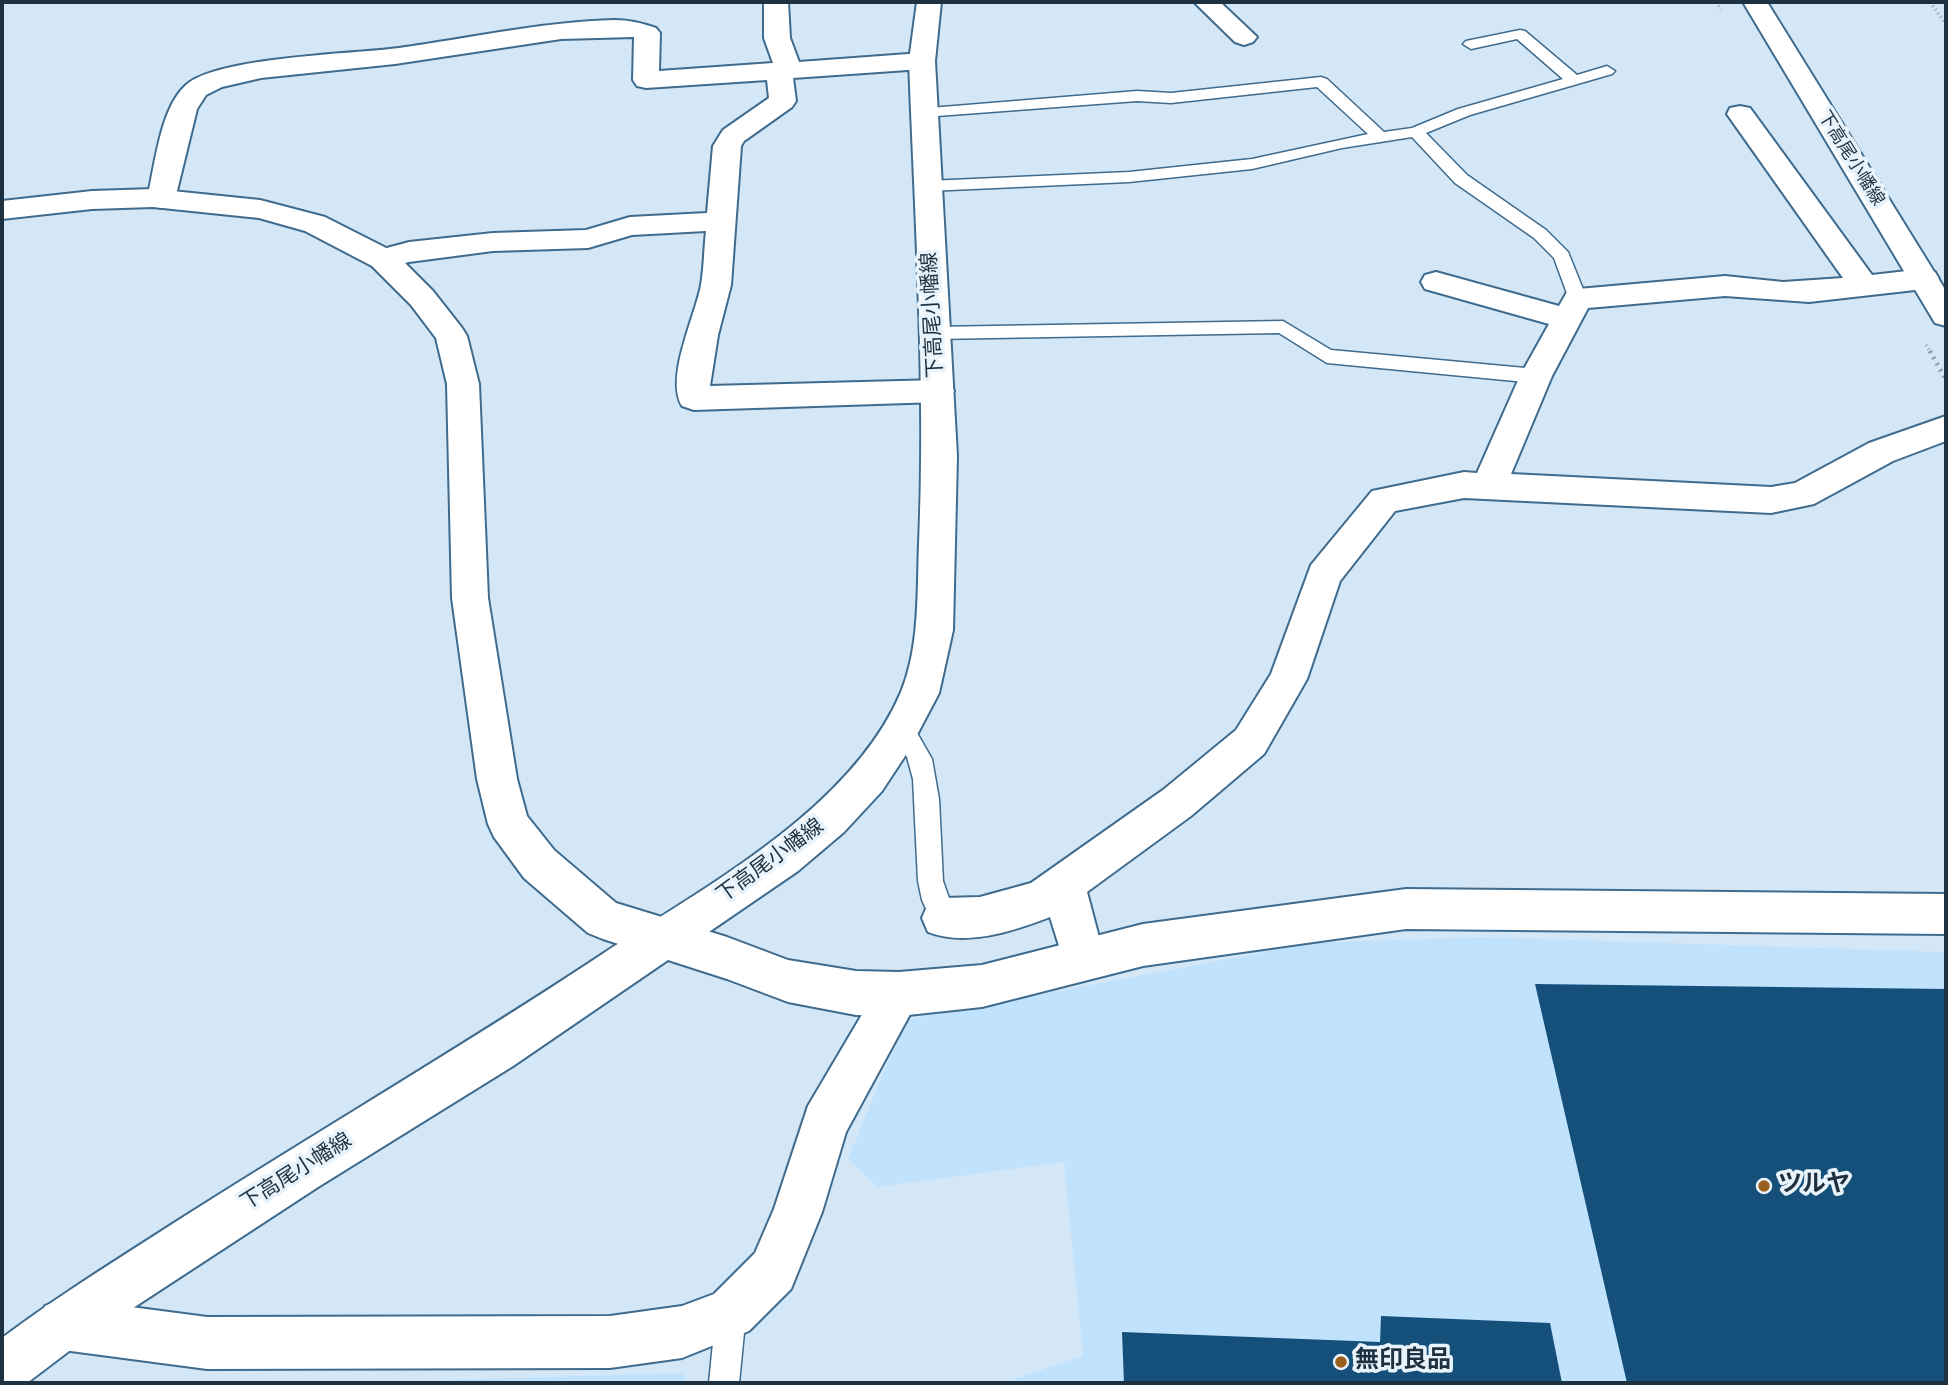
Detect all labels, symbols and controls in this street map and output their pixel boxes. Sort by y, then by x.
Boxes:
street label: 下高尾小幡線 [1812,107,1888,211]
street label: 下高尾小幡線 [918,251,950,379]
street label: 下高尾小幡線 [713,815,829,909]
street label: 下高尾小幡線 [237,1129,357,1217]
place label: ツルヤ [1778,1172,1850,1200]
marker: ツルヤ [1756,1178,1772,1194]
place label: 無印良品 [1355,1348,1451,1376]
marker: 無印良品 [1333,1354,1349,1370]

